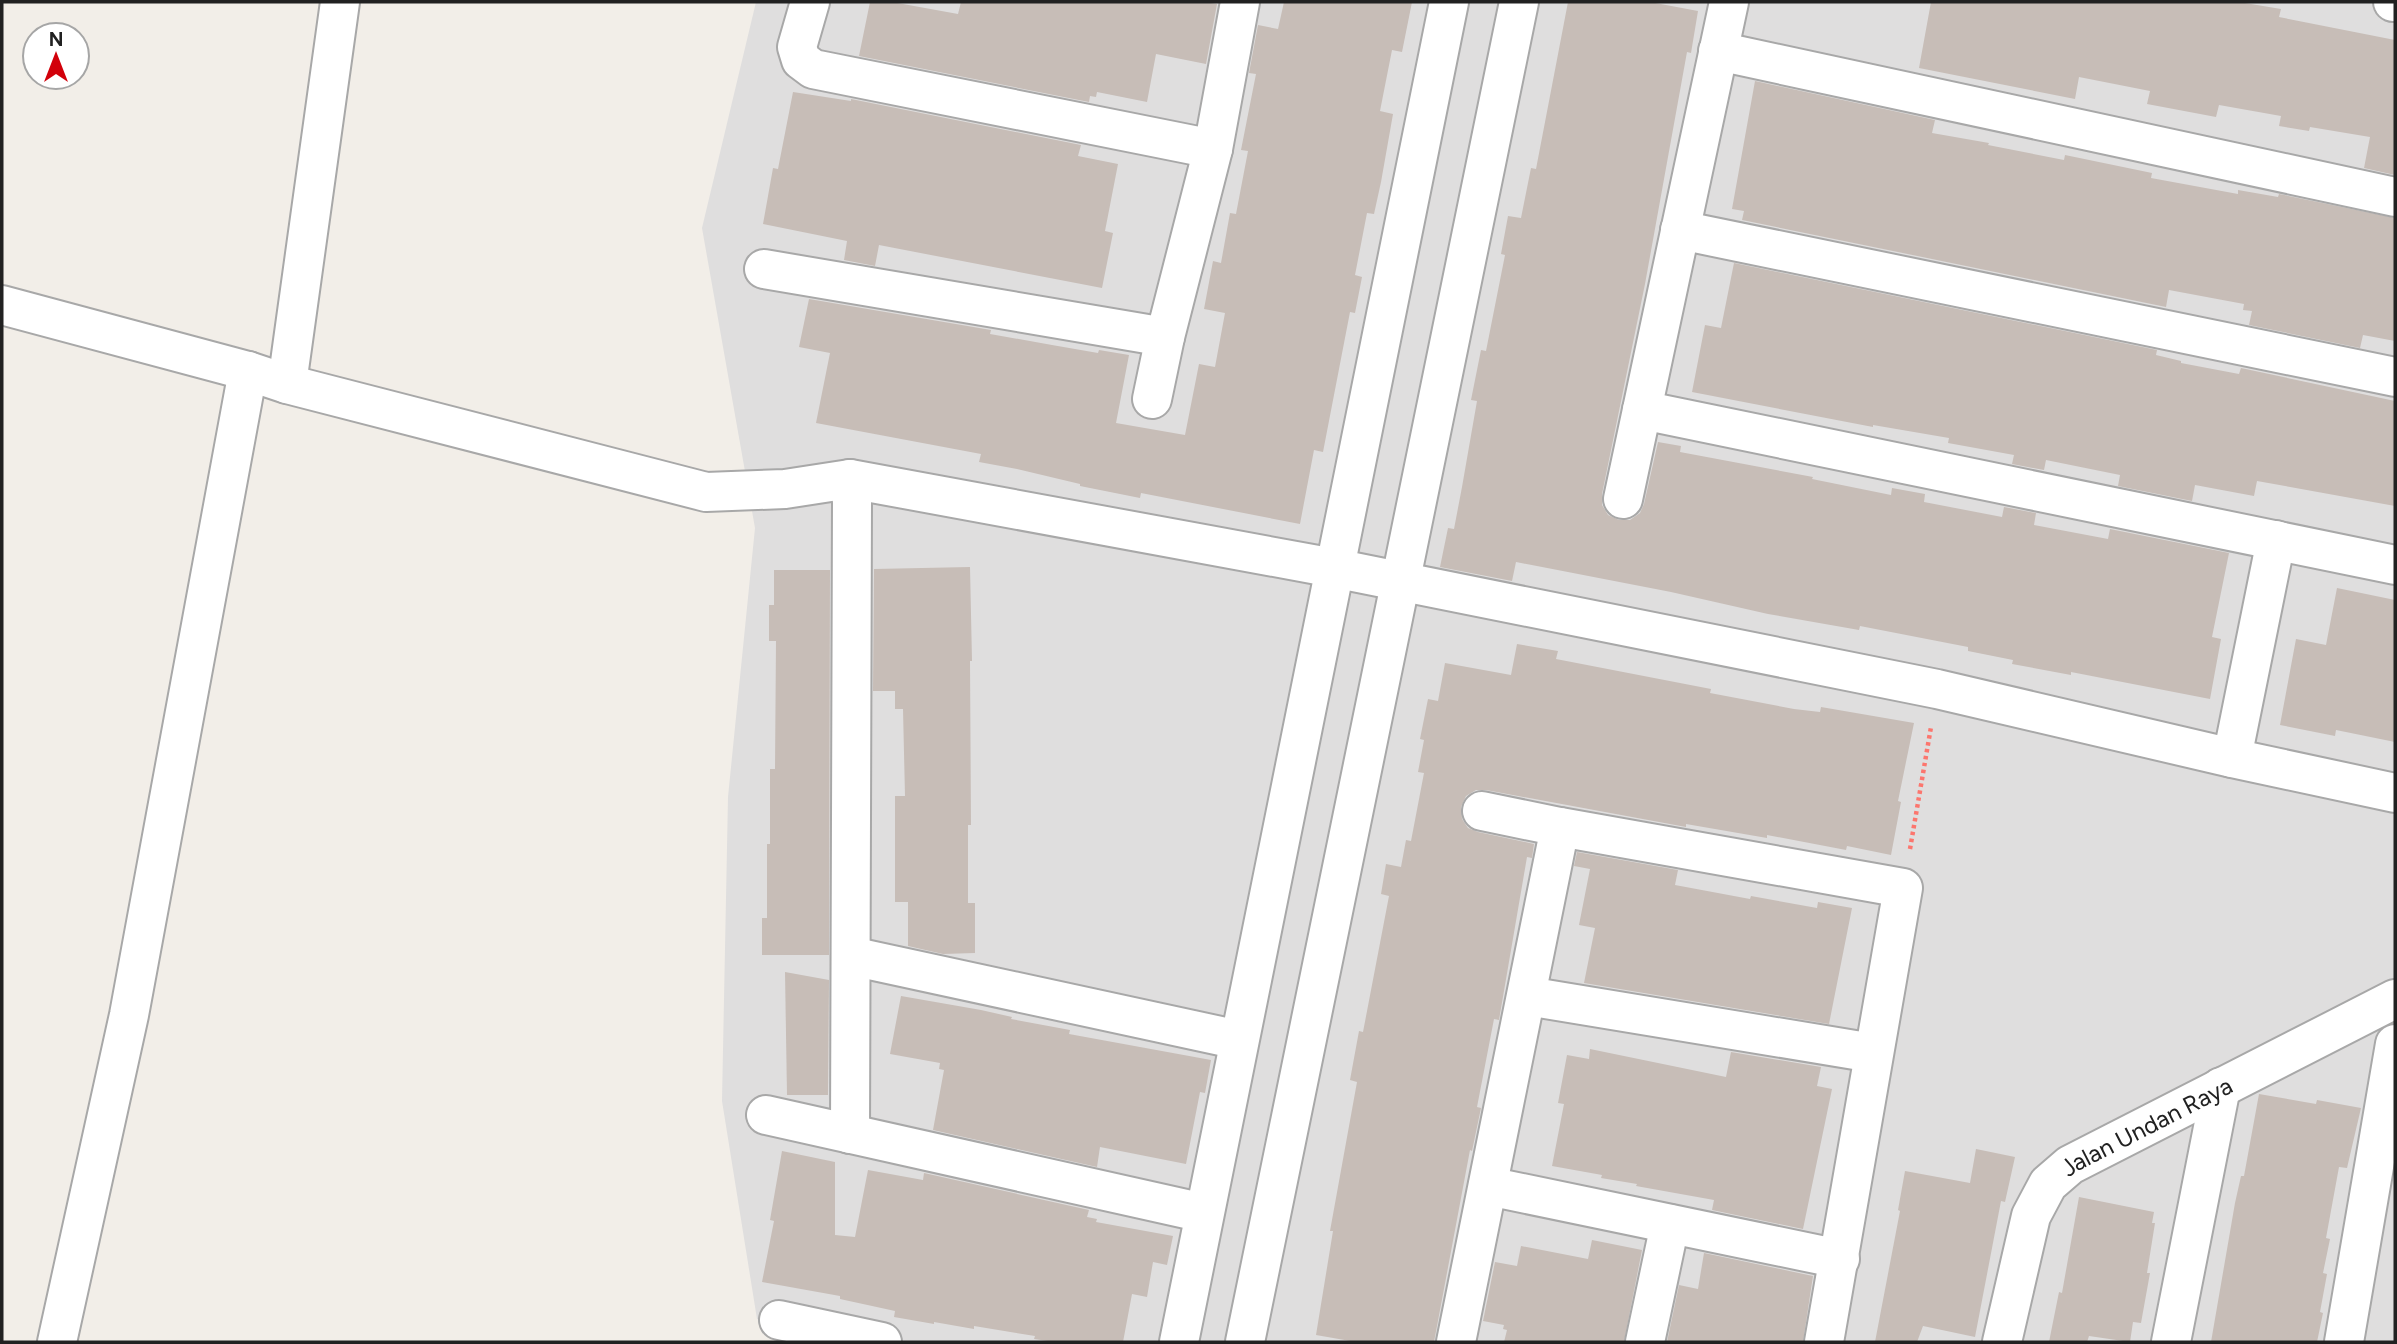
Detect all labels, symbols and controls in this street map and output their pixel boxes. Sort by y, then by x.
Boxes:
north arrow [21,21,91,91]
text: N [49,28,63,51]
street label: Jalan Undan Raya [2054,1070,2237,1182]

